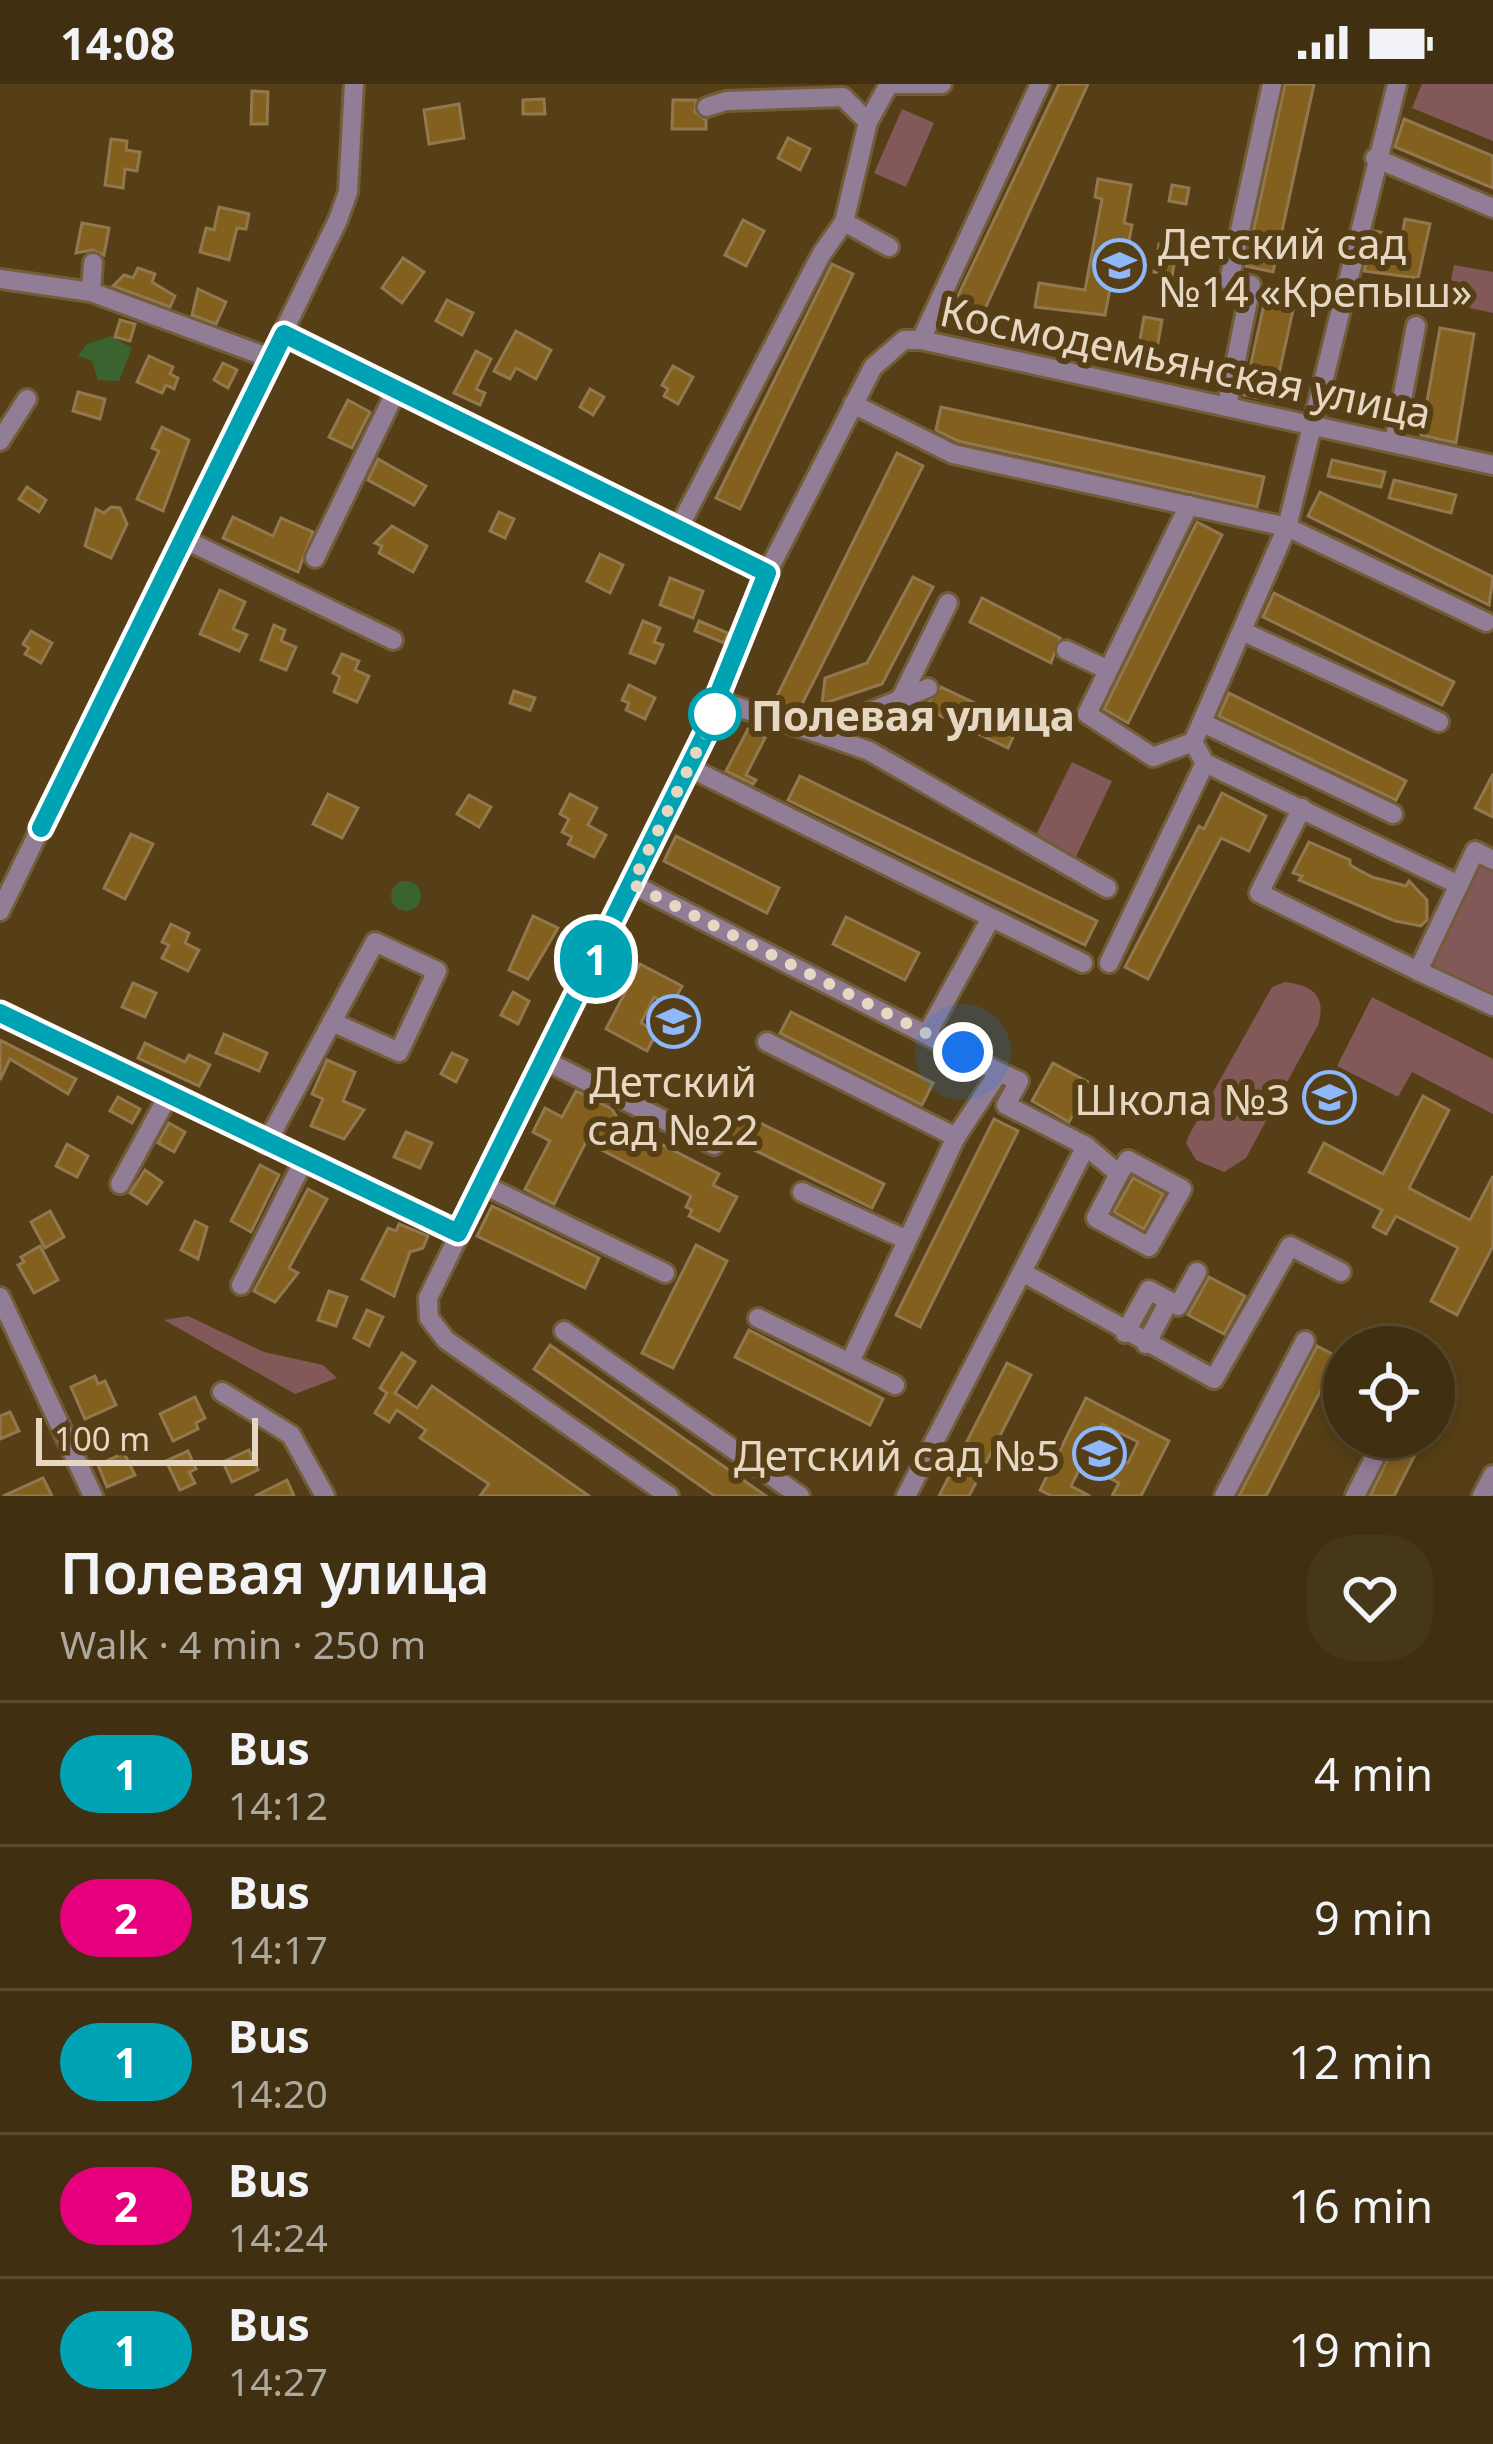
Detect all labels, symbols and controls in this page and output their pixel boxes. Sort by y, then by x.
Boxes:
text: 14:08 [60,12,176,73]
place label: Детский сад №14 «Крепыш» [1158,214,1472,319]
school or university icon: Детский сад №14 «Крепыш» [1091,238,1147,294]
street label: Космодемьянская улица [935,281,1437,441]
place label: Полевая улица [751,686,1075,743]
marker: Полевая улица [690,689,740,739]
line badge: 1 [557,920,635,998]
text: 1 [584,930,608,987]
school or university icon: Детский сад №22 [645,993,701,1049]
your location [933,1022,993,1082]
place label: Детский сад №22 [587,1052,759,1157]
place label: Школа №3 [1074,1070,1290,1127]
school or university icon: Школа №3 [1301,1070,1357,1126]
map controls [1323,1326,1455,1458]
button: locate [1323,1326,1455,1458]
scale bar [36,1412,258,1465]
text: 100 m [54,1416,150,1461]
place label: Детский сад №5 [734,1426,1060,1483]
school or university icon: Детский сад №5 [1071,1426,1127,1482]
text: Полевая улица [60,1533,490,1611]
button: heart [1307,1535,1433,1661]
text: Walk · 4 min · 250 m [60,1617,426,1670]
text: Bus [228,1717,310,1778]
text: 4 min [1314,1743,1433,1804]
text: 1 [114,1745,138,1802]
text: 14:12 [228,1778,328,1831]
text: Bus [228,1861,310,1922]
text: 9 min [1314,1887,1433,1948]
text: 2 [114,1889,138,1946]
text: 14:17 [228,1922,328,1975]
text: Bus [228,2005,310,2066]
text: 12 min [1288,2031,1433,2092]
text: 1 [114,2033,138,2090]
text: 14:20 [228,2066,328,2119]
text: Bus [228,2149,310,2210]
text: 16 min [1288,2175,1433,2236]
text: 2 [114,2177,138,2234]
text: 14:24 [228,2210,328,2263]
text: Bus [228,2293,310,2354]
text: 19 min [1288,2319,1433,2380]
text: 1 [114,2321,138,2378]
text: 14:27 [228,2354,328,2407]

